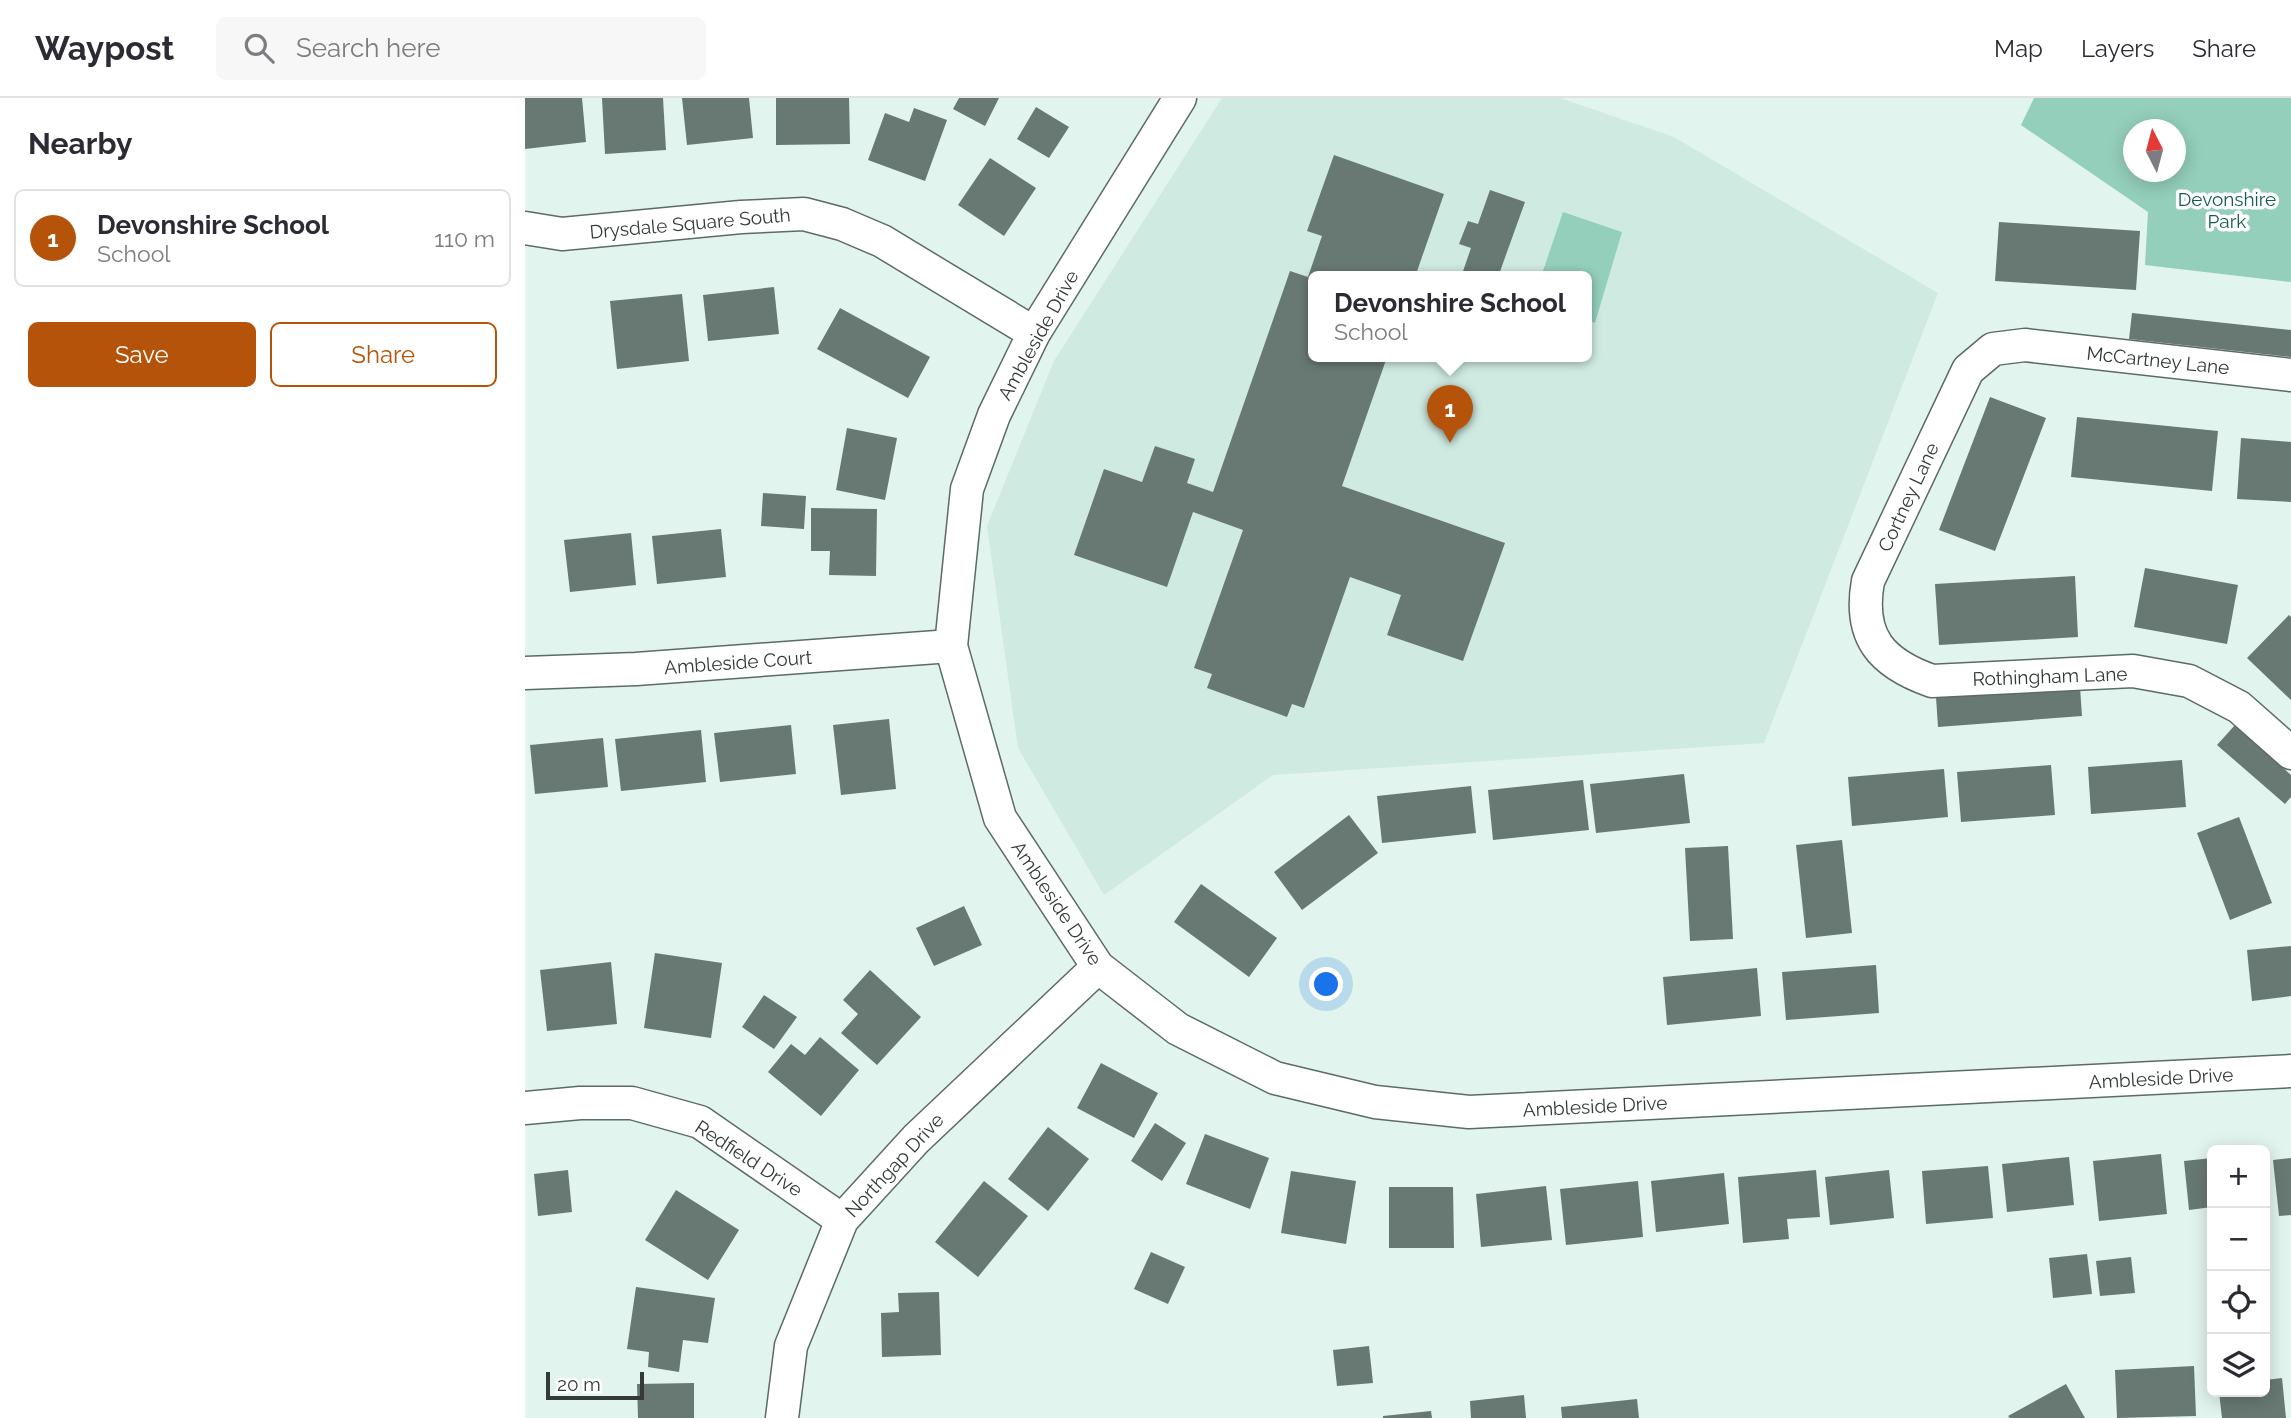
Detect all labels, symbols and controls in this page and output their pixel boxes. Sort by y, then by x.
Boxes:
search box [216,17,706,80]
text: Waypost [35,29,174,68]
icon: search [240,29,278,67]
text: Search here [296,33,440,63]
text: Map [1994,34,2043,63]
text: Layers [2081,34,2154,63]
text: Share [2192,34,2256,63]
north arrow [2123,119,2186,182]
text: Nearby [28,126,132,161]
park label: Devonshire Park [2178,188,2276,232]
street label: Drysdale Square South [589,203,791,243]
text: Devonshire School [97,210,329,240]
text: 1 [47,225,59,252]
text: 110 m [434,225,495,252]
text: School [97,240,171,267]
street label: Ambleside Drive [993,266,1083,404]
popup [1308,271,1592,362]
text: Devonshire School [1334,288,1566,318]
text: School [1334,318,1408,345]
button: Save [28,322,256,387]
button: Share [270,322,497,387]
street label: McCartney Lane [2085,342,2231,378]
pin: 1 [1427,385,1473,443]
street label: Cortney Lane [1873,439,1943,555]
street label: Ambleside Court [663,646,813,678]
street label: Rothingham Lane [1972,662,2128,690]
street label: Ambleside Drive [1007,837,1107,969]
your location [1309,967,1343,1001]
street label: Ambleside Drive [2088,1063,2234,1093]
street label: Ambleside Drive [1522,1091,1668,1121]
street label: Northgap Drive [840,1109,948,1221]
street label: Redfield Drive [691,1115,807,1201]
map controls [2207,1145,2270,1397]
button: + [2207,1145,2270,1208]
button: − [2207,1208,2270,1271]
button: locate [2207,1271,2270,1334]
button: layers [2207,1334,2270,1397]
scale bar [546,1369,644,1401]
text: 20 m [557,1373,601,1395]

